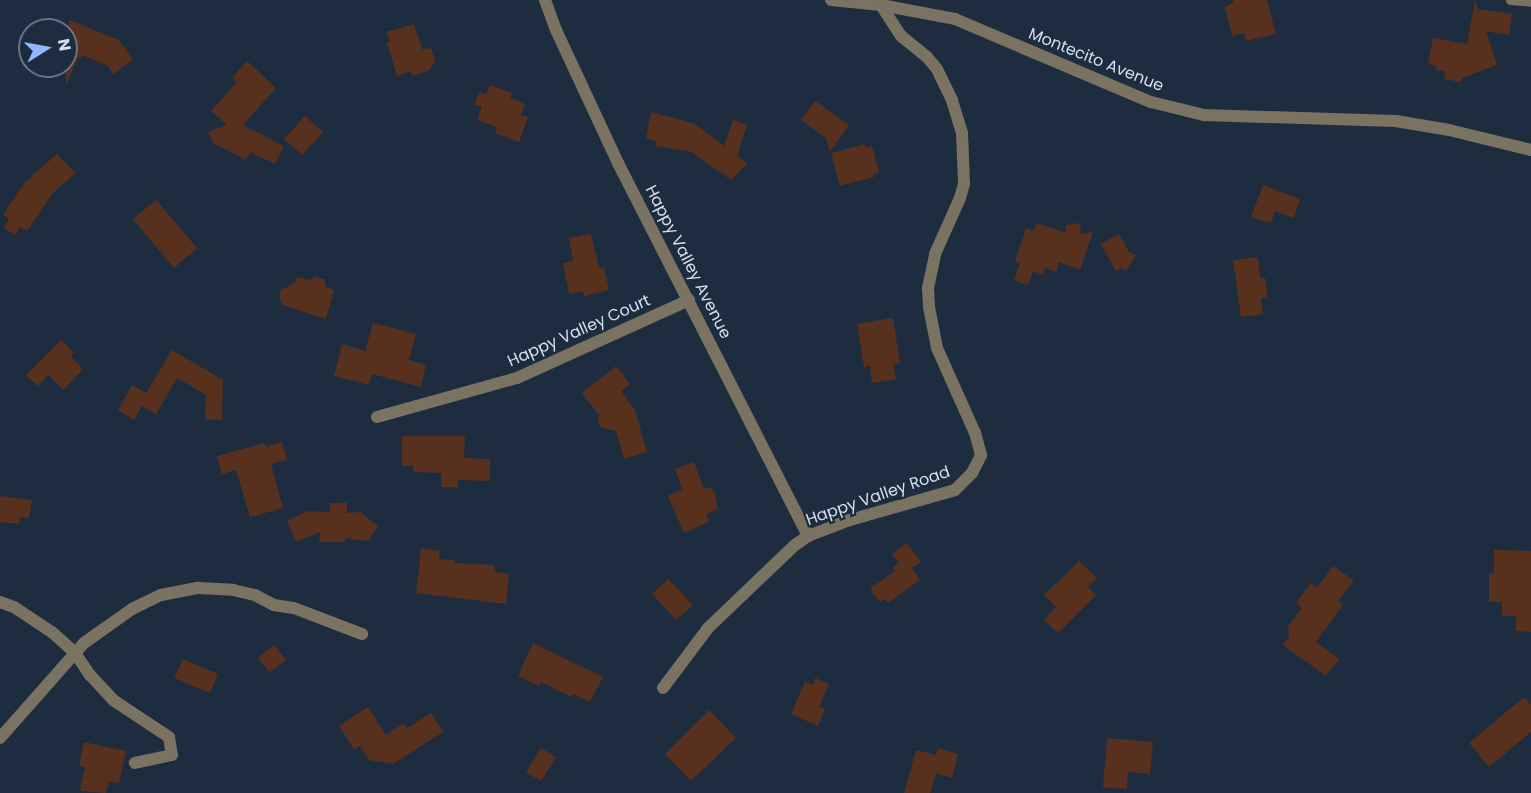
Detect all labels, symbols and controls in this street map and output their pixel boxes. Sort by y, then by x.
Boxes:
north arrow [18,18,78,78]
street label: Montecito Avenue [1026,24,1166,96]
text: N [52,37,77,53]
street label: Happy Valley Avenue [641,182,735,342]
street label: Happy Valley Court [505,291,653,371]
street label: Happy Valley Road [803,462,953,530]

